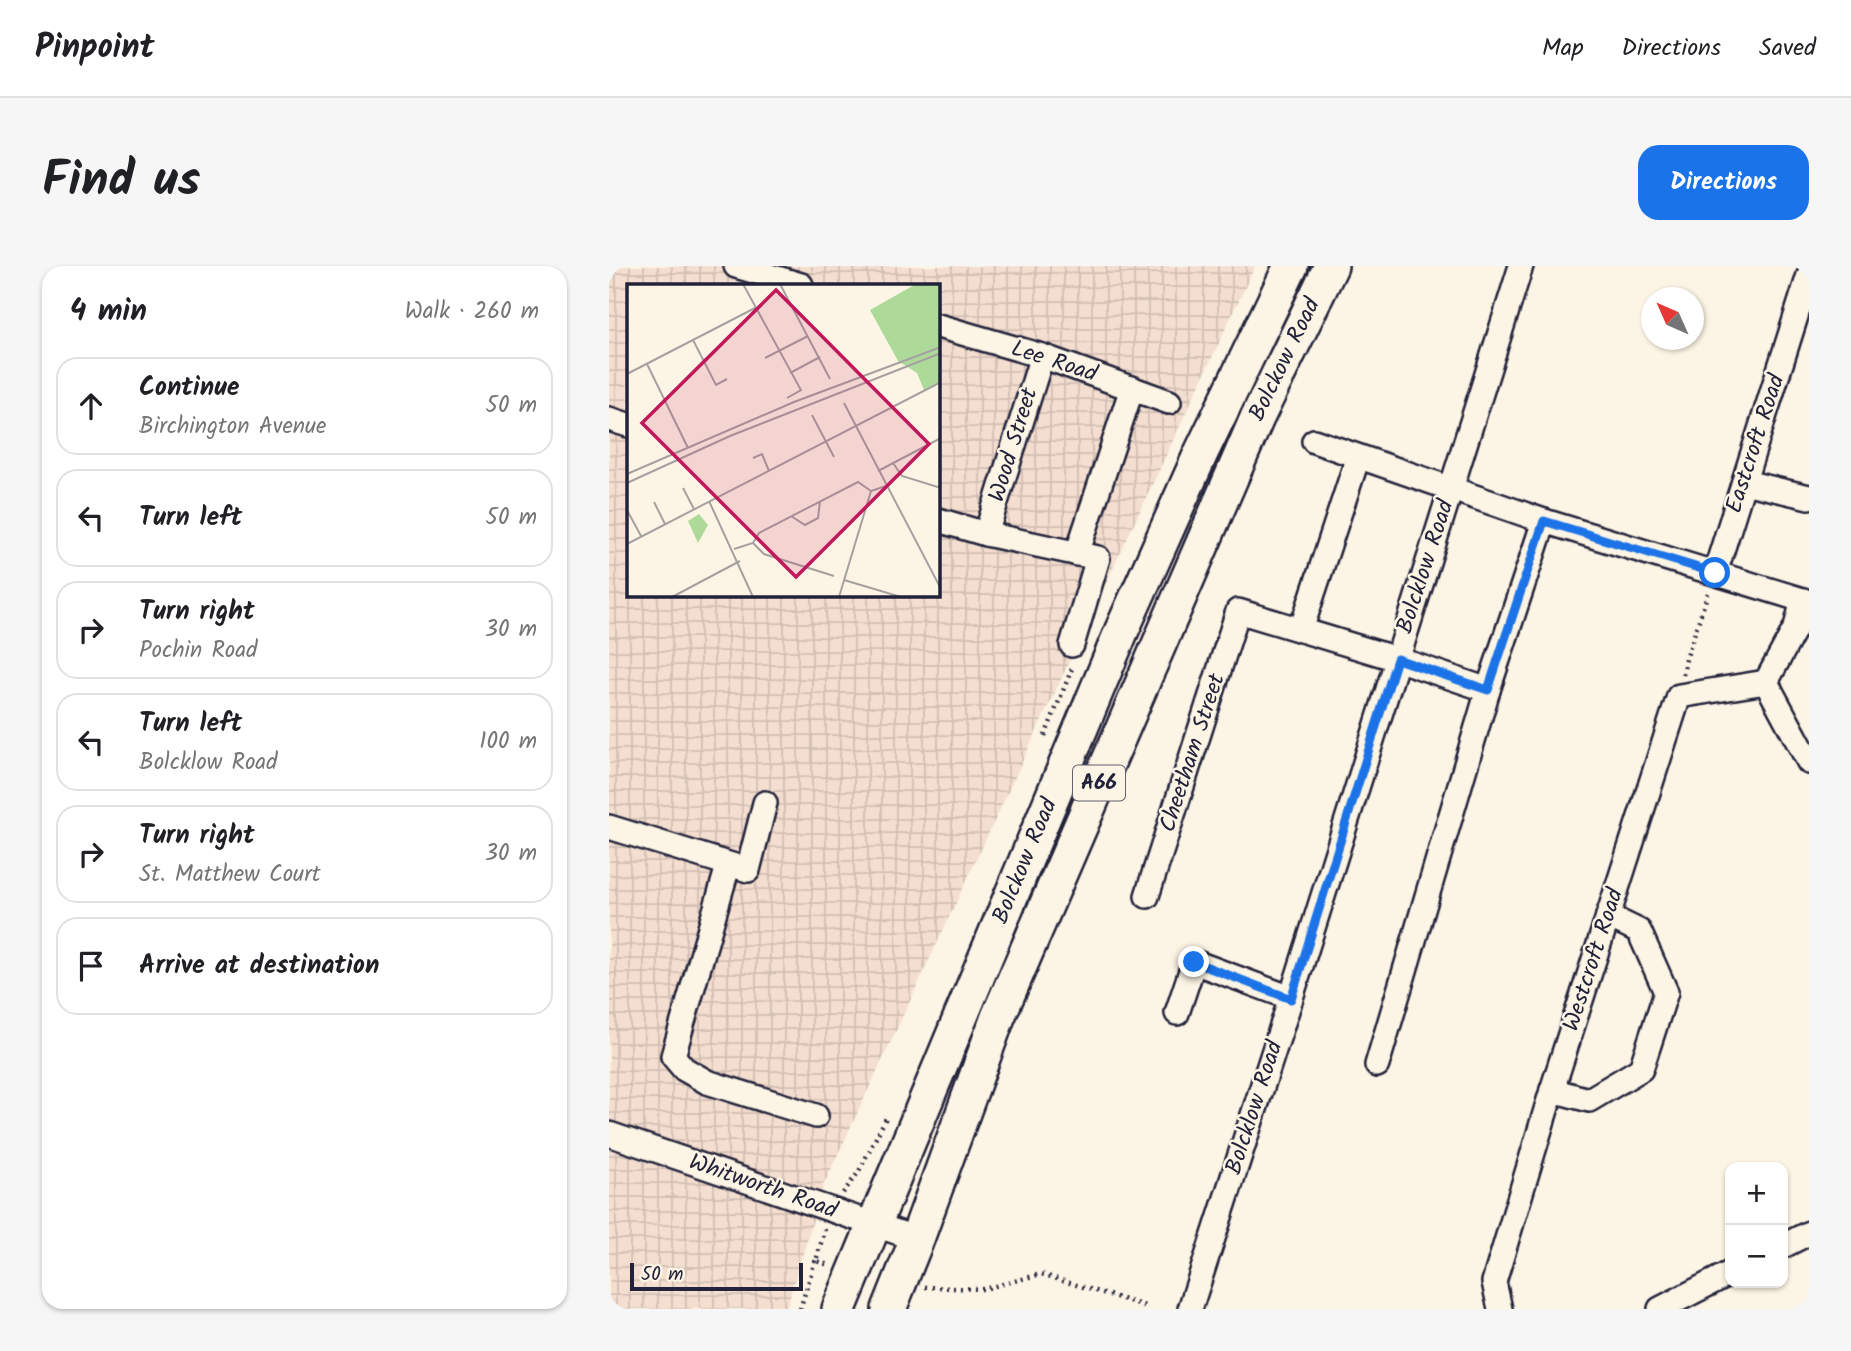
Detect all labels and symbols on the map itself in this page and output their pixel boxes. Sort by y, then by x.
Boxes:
inset map [627,284,940,597]
north arrow [1641,287,1704,350]
street label: Bolckow Road [1240,292,1331,428]
street label: Lee Road [1006,331,1102,393]
street label: Eastcroft Road [1717,369,1796,518]
street label: Wood Street [980,382,1049,507]
street label: Bolcklow Road [1387,495,1465,638]
route start [1699,557,1730,588]
street label: Cheetham Street [1150,668,1236,837]
road number: A66 [1073,766,1125,800]
street label: Bolckow Road [983,792,1068,930]
street label: Westcroft Road [1554,883,1634,1036]
route end [1178,946,1209,977]
street label: Bolcklow Road [1216,1036,1294,1179]
street label: Whitworth Road [684,1145,843,1229]
scale bar [630,1260,803,1292]

